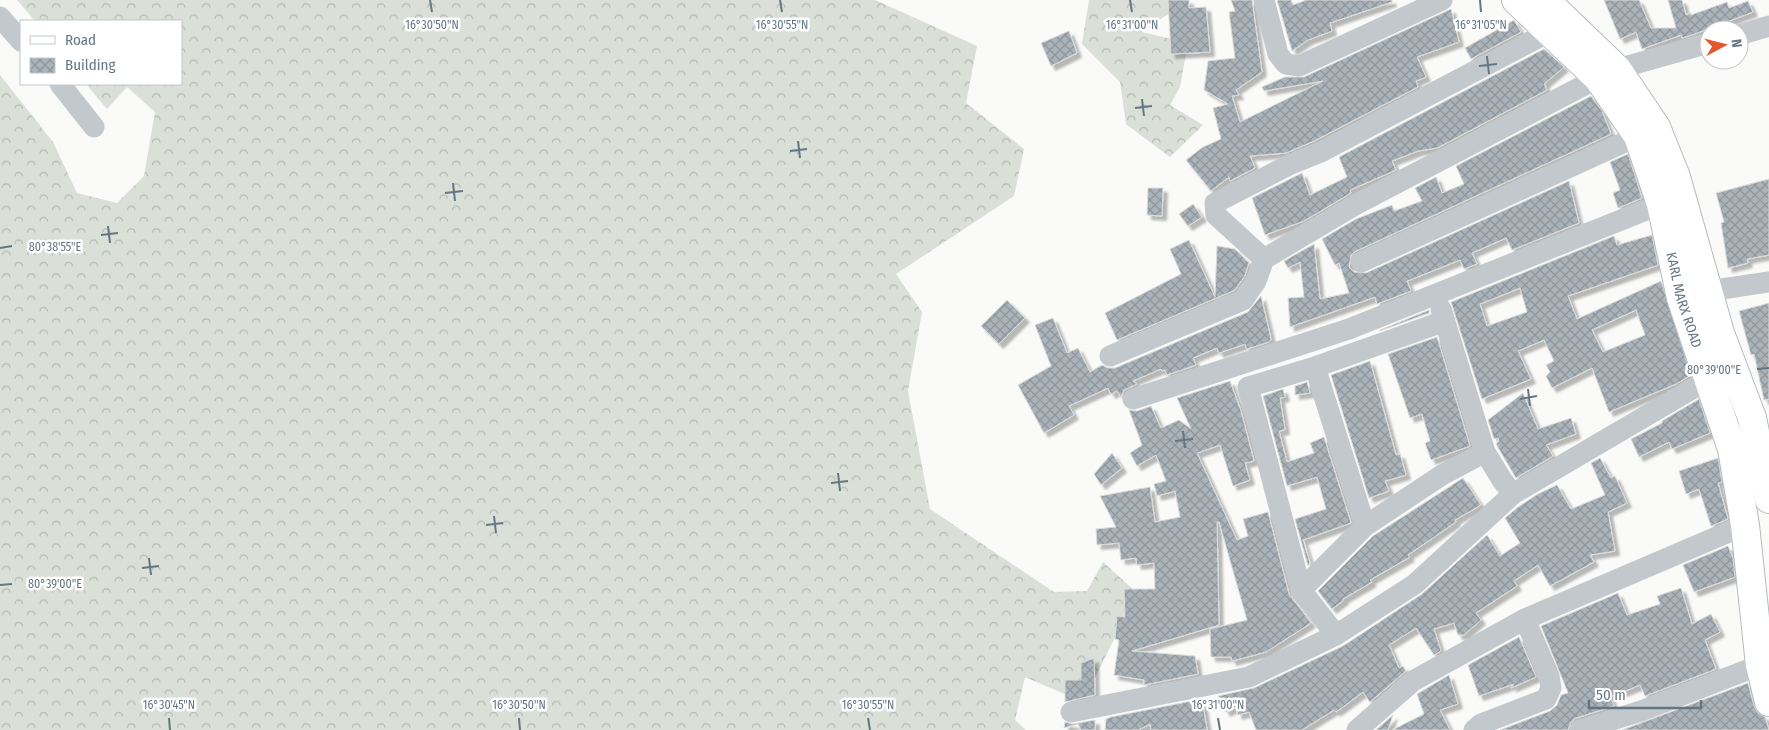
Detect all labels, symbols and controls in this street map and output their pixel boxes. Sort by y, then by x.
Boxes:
text: 16°30'50"N [405,18,459,32]
text: 16°30'55"N [756,18,808,32]
text: 16°31'00"N [1106,18,1158,32]
text: 16°31'05"N [1455,18,1507,32]
legend [20,20,182,85]
north arrow [1699,20,1749,70]
text: Road [65,31,96,49]
text: N [1727,38,1745,49]
text: Building [65,56,116,74]
text: 80°38'55"E [29,240,82,254]
street label: KARL MARX ROAD [1663,250,1706,350]
text: 80°39'00"E [1687,363,1741,377]
text: 80°39'00"E [28,577,82,591]
scale bar [1589,678,1702,710]
text: 50 m [1596,686,1626,704]
text: 16°30'45"N [143,698,195,712]
text: 16°30'50"N [492,698,546,712]
text: 16°30'55"N [842,698,894,712]
text: 16°31'00"N [1192,698,1244,712]

